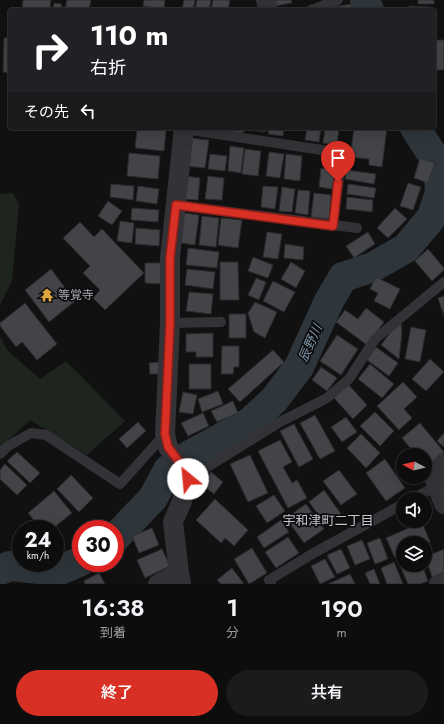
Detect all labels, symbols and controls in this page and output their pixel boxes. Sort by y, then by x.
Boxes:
text: 110 m [90,15,168,56]
icon: right [24,24,76,76]
text: 右折 [90,55,126,81]
icon: left [77,100,99,122]
text: その先 [24,101,69,123]
pin [321,141,355,182]
icon: arrive [327,147,349,169]
place label: 等覚寺 [58,286,94,304]
temple icon: 等覚寺 [39,287,55,303]
water label: 辰野川 [293,320,327,365]
north arrow [396,448,432,484]
map controls [396,448,432,572]
position arrow [167,458,209,500]
button: sound [396,492,432,528]
district label: 宇和津町二丁目 [282,511,374,530]
speed limit sign: 30 [72,520,124,572]
text: 24 [24,526,52,555]
button: layers [396,536,432,572]
text: km/h [27,548,49,563]
text: 16:38 [81,590,145,625]
text: 1 [227,590,238,625]
text: 190 [320,591,363,626]
text: 到着 [100,623,126,642]
text: 分 [226,623,239,642]
text: m [336,623,347,642]
button: 終了 [16,670,218,716]
button: 共有 [226,670,428,716]

